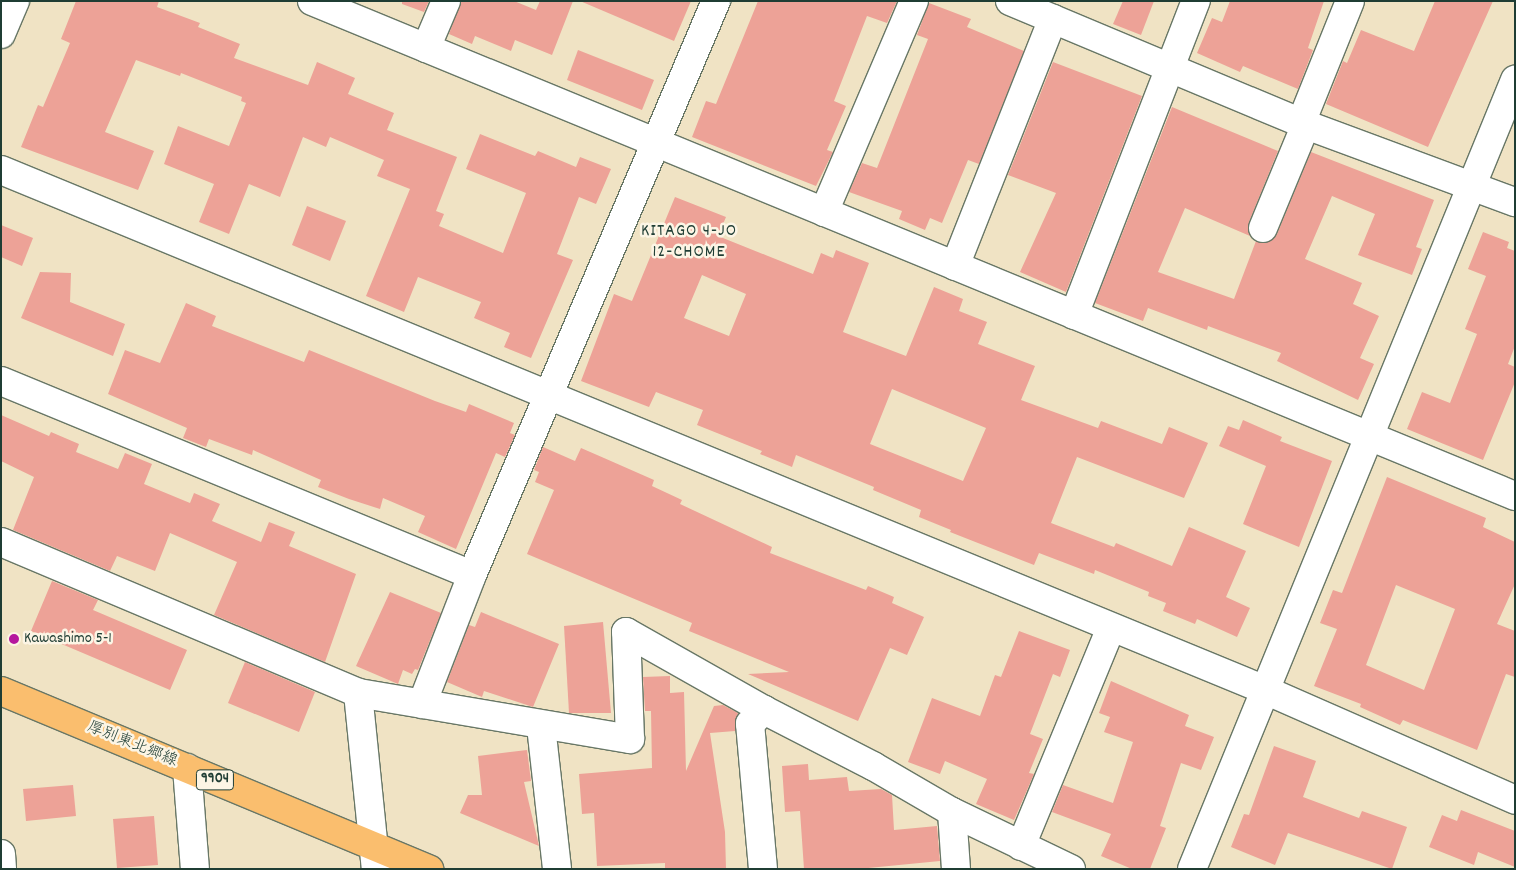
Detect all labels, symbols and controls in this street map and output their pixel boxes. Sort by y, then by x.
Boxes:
district label: KITAGO 4-JO 12-CHOME [640,222,738,264]
place label: Kawashimo 5-1 [24,629,112,649]
marker: Kawashimo 5-1 [8,633,20,645]
street label: 厚別東北郷線 [84,718,180,772]
road number: 9904 [195,768,235,792]

